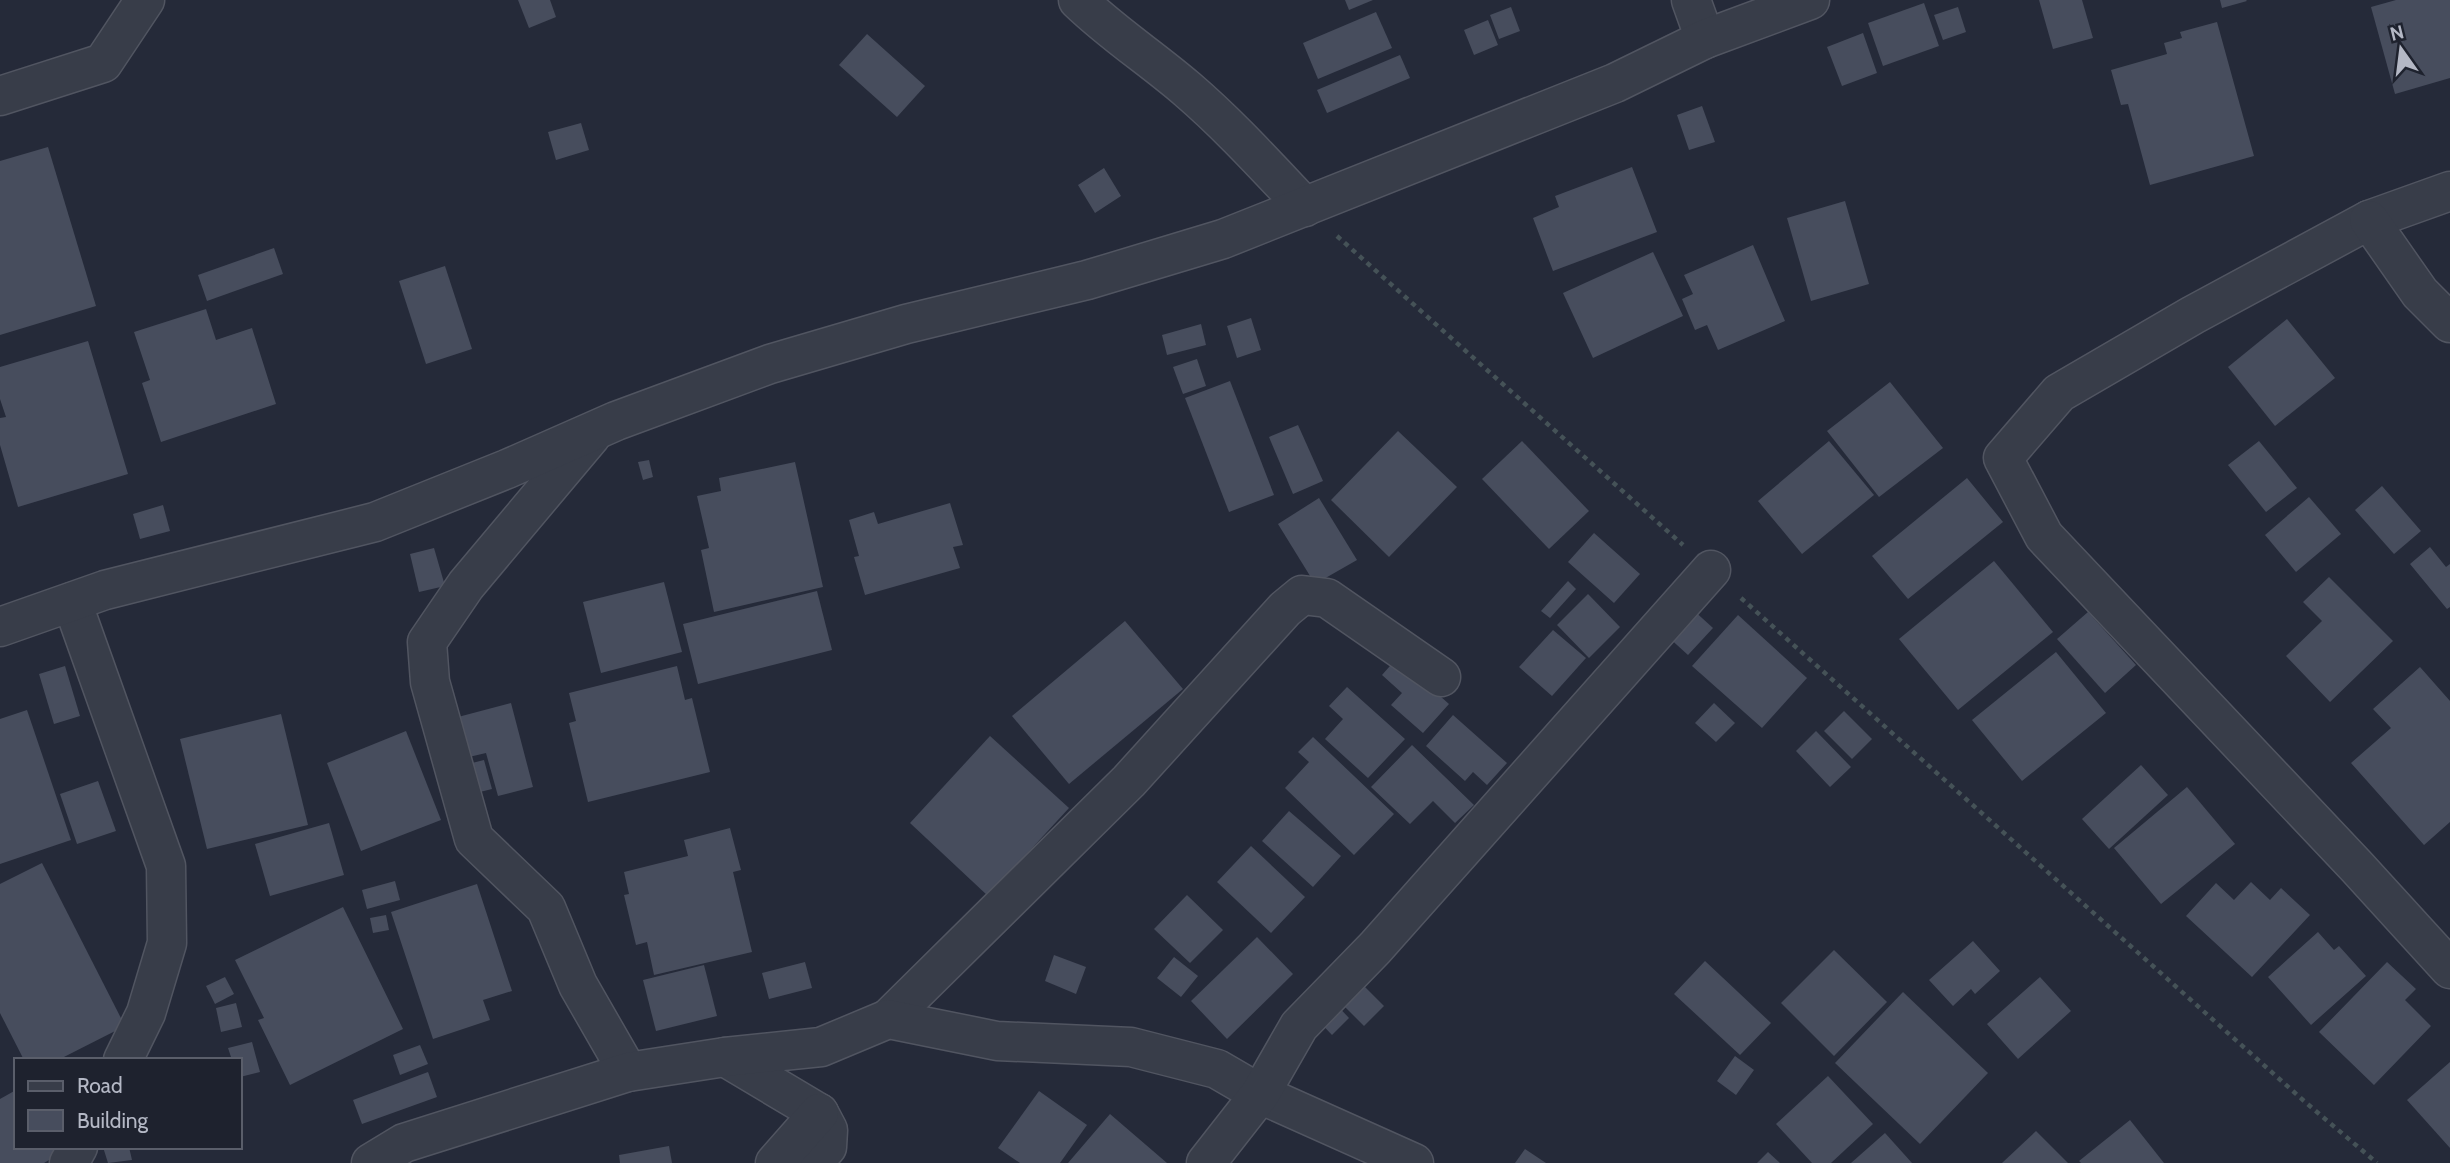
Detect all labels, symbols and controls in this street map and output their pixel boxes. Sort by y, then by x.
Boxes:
north arrow [2366,14,2436,84]
text: N [2388,20,2406,46]
legend [14,1058,242,1149]
text: Road [77,1073,123,1098]
text: Building [77,1108,149,1133]

